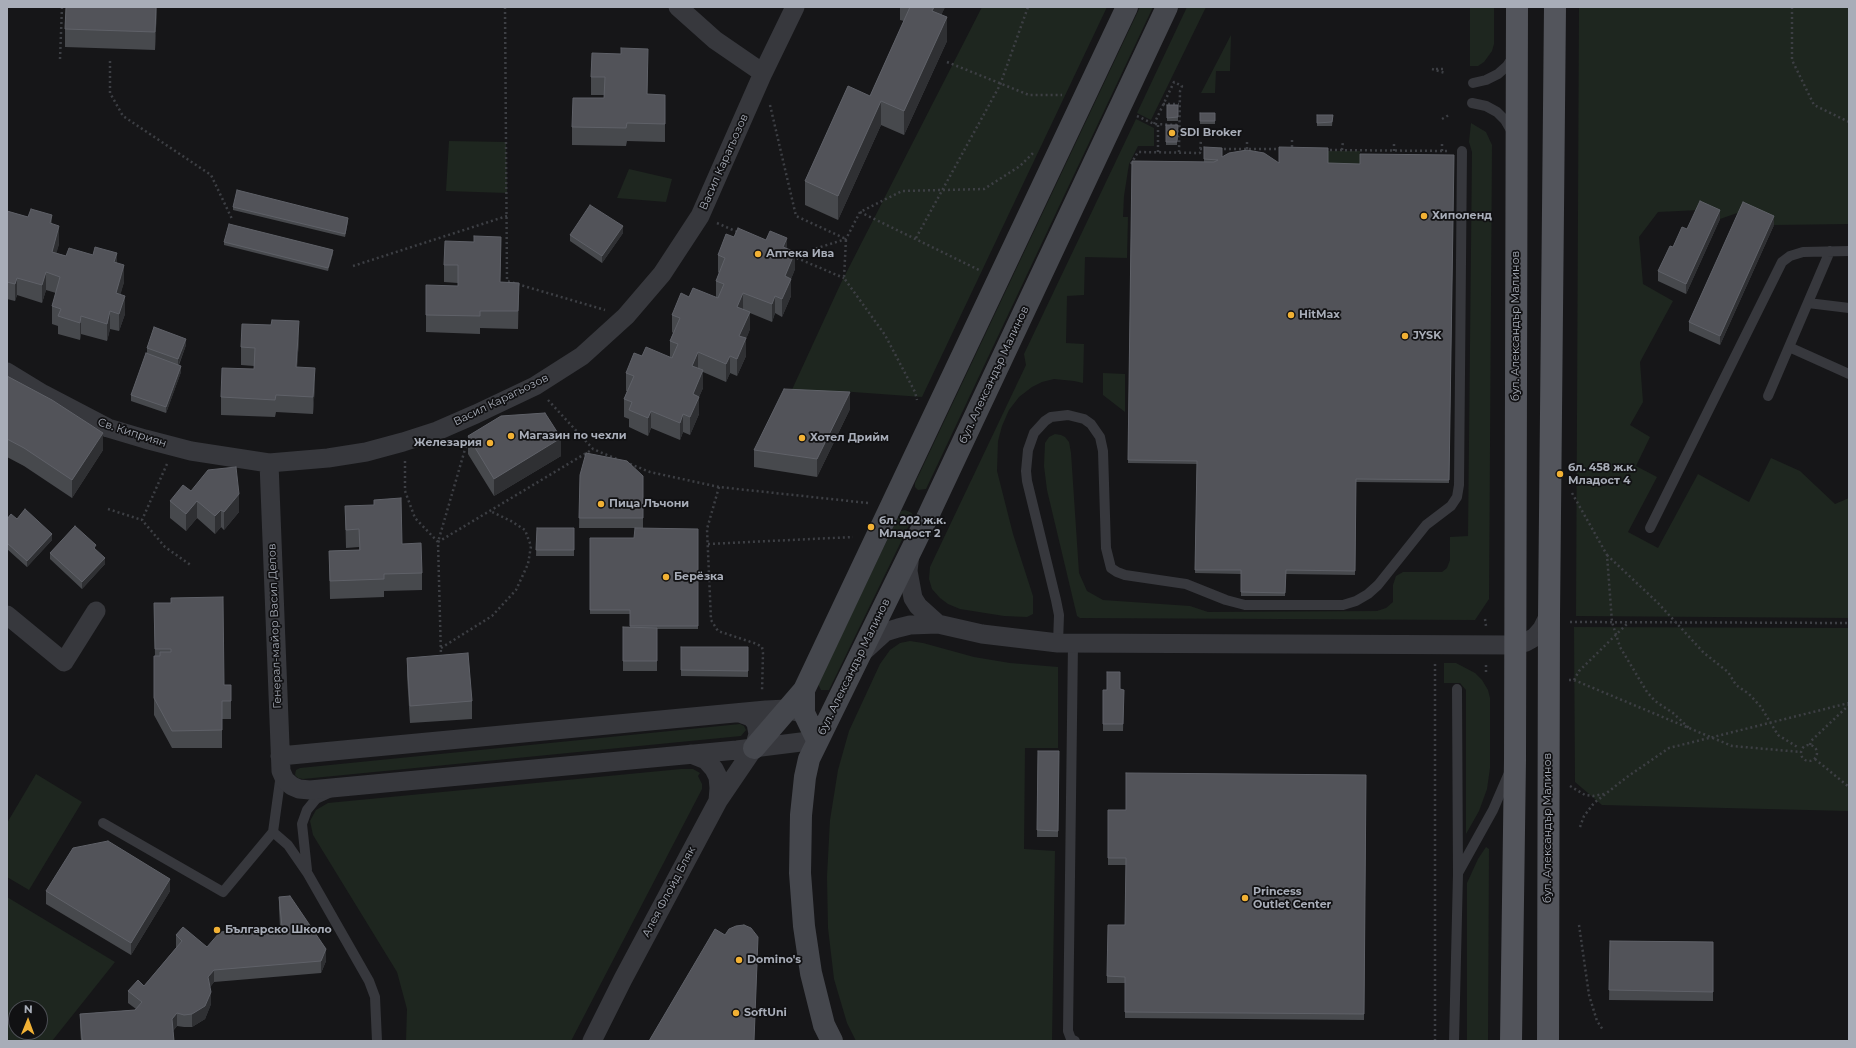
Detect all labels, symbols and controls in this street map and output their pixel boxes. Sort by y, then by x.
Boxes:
street label: Васил Карагьозов [697,112,751,212]
place label: SDI Broker [1180,126,1242,140]
marker: SDI Broker [1167,128,1177,138]
place label: Хиполенд [1432,209,1492,223]
marker: Хиполенд [1419,211,1429,221]
place label: Аптека Ива [766,247,834,261]
marker: Аптека Ива [753,249,763,259]
street label: бул. Александър Малинов [1509,251,1523,401]
street label: бул. Александър Малинов [956,304,1032,446]
place label: HitMax [1299,308,1340,322]
marker: HitMax [1286,310,1296,320]
place label: JYSK [1413,329,1441,343]
marker: JYSK [1400,331,1410,341]
street label: Васил Карагьозов [451,371,551,429]
street label: Св. Киприян [96,416,168,450]
place label: Магазин по чехли [519,429,627,443]
marker: Магазин по чехли [506,431,516,441]
place label: Хотел Дрийм [810,431,889,445]
marker: Хотел Дрийм [797,433,807,443]
place label: Железария [414,436,482,450]
marker: Железария [485,438,495,448]
place label: бл. 458 ж.к. Младост 4 [1568,461,1636,487]
marker: бл. 458 ж.к. Младост 4 [1555,469,1565,479]
place label: Пица Лъчони [609,497,689,511]
marker: Пица Лъчони [596,499,606,509]
place label: бл. 202 ж.к. Младост 2 [879,514,946,540]
marker: бл. 202 ж.к. Младост 2 [866,522,876,532]
street label: Генерал-майор Васил Делов [266,543,284,709]
place label: Берёзка [674,570,724,584]
marker: Берёзка [661,572,671,582]
street label: бул. Александър Малинов [815,597,893,737]
street label: бул. Александър Малинов [1541,753,1555,903]
street label: Алея Флойд Бляк [640,844,698,940]
place label: Princess Outlet Center [1253,885,1331,911]
marker: Princess Outlet Center [1240,893,1250,903]
place label: Българско Школо [225,923,332,937]
marker: Българско Школо [212,925,222,935]
place label: Domino's [747,953,801,967]
marker: Domino's [734,955,744,965]
north arrow [8,1000,48,1040]
text: N [24,1002,33,1016]
place label: SoftUni [744,1006,787,1020]
marker: SoftUni [731,1008,741,1018]

